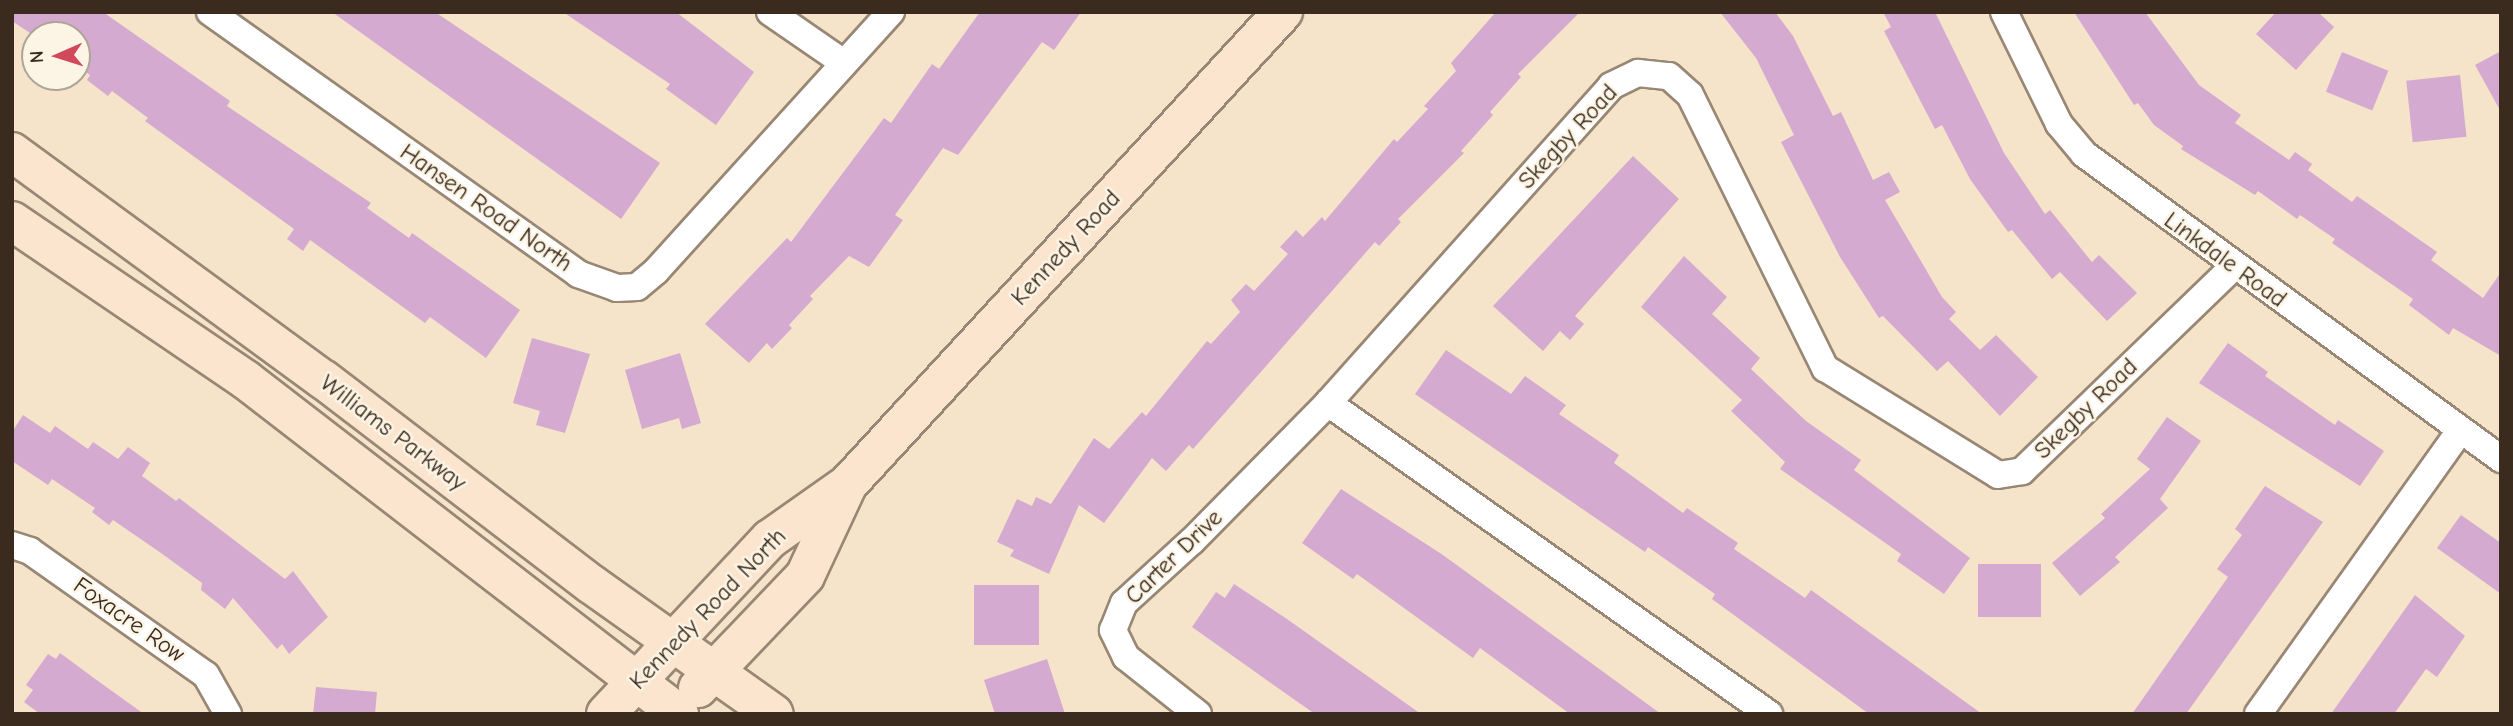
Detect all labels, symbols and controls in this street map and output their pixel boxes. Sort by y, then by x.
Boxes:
north arrow [21,21,91,91]
text: N [26,50,48,64]
street label: Skegby Road [1512,79,1624,195]
street label: Hansen Road North [394,138,578,278]
street label: Kennedy Road [1005,184,1127,312]
street label: Linkdale Road [2158,206,2292,314]
street label: Skegby Road [2028,353,2144,465]
street label: Williams Parkway [314,369,472,497]
street label: Carter Drive [1119,504,1229,610]
street label: Kennedy Road North [624,522,792,696]
street label: Foxacre Row [68,571,190,669]

